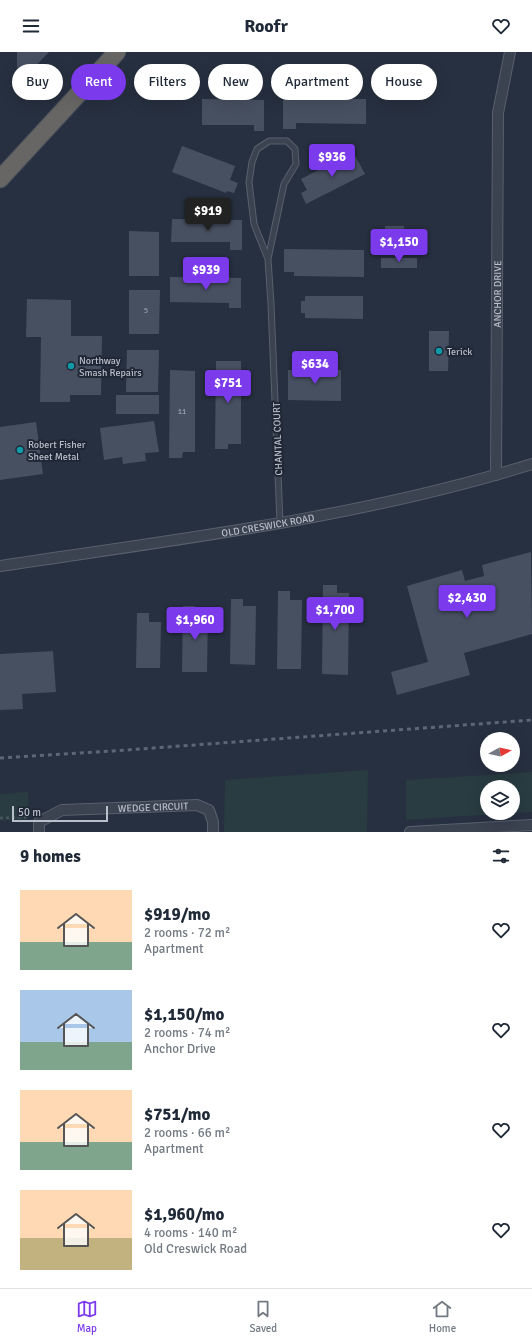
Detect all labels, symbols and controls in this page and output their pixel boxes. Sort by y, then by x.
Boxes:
icon: menu [20,15,42,37]
text: Roofr [244,15,288,37]
icon: heart [490,15,512,37]
chip: Buy [12,64,63,100]
chip: Rent [71,64,126,100]
chip: Filters [134,64,200,100]
chip: New [208,64,263,100]
chip: Apartment [271,64,363,100]
chip: House [371,64,437,100]
pin: $936 [308,144,356,178]
text: $936 [318,149,346,165]
pin: $919 [184,198,232,232]
text: $919 [194,203,222,219]
pin: $1,150 [366,229,432,263]
text: $1,150 [380,234,418,250]
pin: $939 [182,257,230,291]
street label: ANCHOR DRIVE [492,260,504,328]
text: $939 [192,262,220,278]
house number: 5 [144,305,148,315]
marker: Terick [434,346,444,356]
place label: Terick [447,346,472,358]
pin: $634 [291,351,339,385]
place label: Northway Smash Repairs [79,355,142,379]
text: $634 [301,356,329,372]
marker: Northway Smash Repairs [66,361,76,371]
pin: $751 [204,370,252,404]
text: $751 [214,375,242,391]
street label: CHANTAL COURT [271,402,285,476]
house number: 11 [178,406,186,416]
place label: Robert Fisher Sheet Metal [28,439,86,463]
marker: Robert Fisher Sheet Metal [15,445,25,455]
street label: OLD CRESWICK ROAD [221,512,315,540]
pin: $2,430 [434,585,500,619]
text: $2,430 [448,590,486,606]
pin: $1,700 [302,597,368,631]
text: $1,700 [316,602,354,618]
pin: $1,960 [162,607,228,641]
text: $1,960 [176,612,214,628]
north arrow [480,732,520,772]
map controls [480,732,520,820]
button: layers [480,780,520,820]
street label: WEDGE CIRCUIT [118,800,189,815]
scale bar [12,804,108,823]
text: 50 m [18,806,41,819]
icon: filters [490,845,512,867]
text: 9 homes [20,846,81,867]
text: $919/mo [144,904,210,925]
icon: home [52,906,100,954]
icon: heart [490,919,512,941]
text: 2 rooms · 72 m² [144,925,230,941]
text: Apartment [144,941,204,957]
text: $1,150/mo [144,1004,224,1025]
icon: home [52,1006,100,1054]
icon: heart [490,1019,512,1041]
text: 2 rooms · 74 m² [144,1025,230,1041]
text: Anchor Drive [144,1041,216,1057]
text: $751/mo [144,1104,210,1125]
icon: home [52,1106,100,1154]
icon: heart [490,1119,512,1141]
text: 2 rooms · 66 m² [144,1125,230,1141]
text: Apartment [144,1141,204,1157]
text: $1,960/mo [144,1204,224,1225]
icon: home [52,1206,100,1254]
icon: heart [490,1219,512,1241]
text: 4 rooms · 140 m² [144,1225,237,1241]
text: Old Creswick Road [144,1241,247,1257]
tab: Map [76,1298,98,1335]
tab: Saved [249,1298,277,1335]
tab: Home [429,1298,456,1335]

